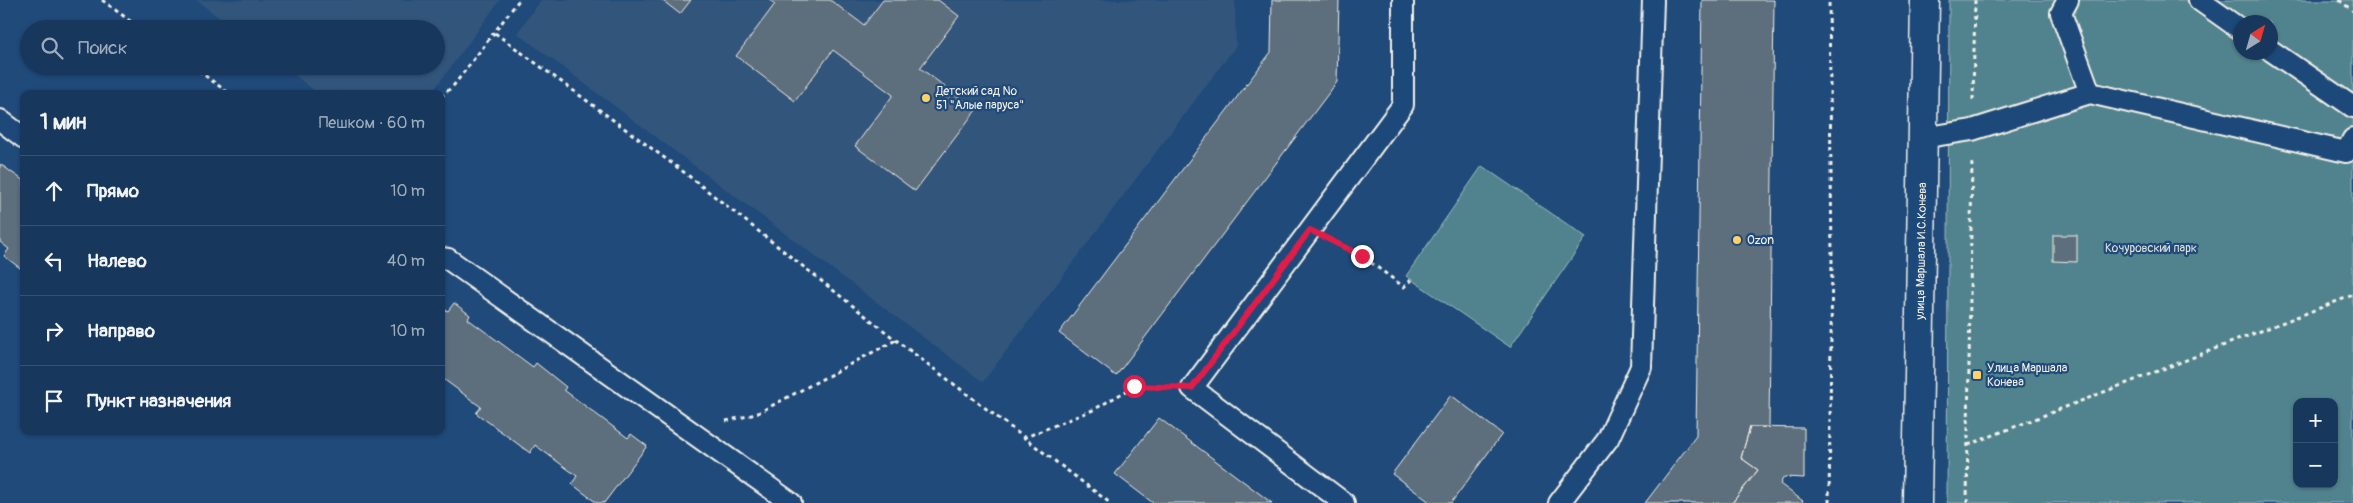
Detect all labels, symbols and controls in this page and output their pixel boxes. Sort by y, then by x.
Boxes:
north arrow [2233,15,2278,60]
search box [20,20,445,75]
icon: search [38,34,66,62]
text: Поиск [78,36,128,60]
place label: Детский сад № 51 "Алые паруса" [935,84,1024,113]
marker: Детский сад № 51 "Алые паруса" [920,92,932,104]
text: 1 мин [40,109,86,136]
text: Пешком · 60 m [319,113,425,133]
icon: ahead [40,177,68,205]
text: Прямо [87,179,139,203]
text: 10 m [390,181,425,201]
street label: улица Маршала И.С.Конева [1913,182,1930,321]
place label: Ozon [1747,233,1774,248]
marker: Ozon [1731,234,1743,246]
park label: Кочуровский парк [2105,241,2197,256]
route end [1351,245,1374,268]
icon: left [40,247,68,275]
text: Налево [87,249,147,273]
text: 40 m [387,251,425,271]
icon: right [40,317,68,345]
text: Направо [87,319,155,343]
text: 10 m [390,321,425,341]
place label: Улица Маршала Конева [1987,361,2068,390]
marker: Улица Маршала Конева [1971,369,1983,381]
route start [1123,375,1146,398]
icon: arrive [40,387,68,415]
text: Пункт назначения [87,389,231,413]
map controls [2293,398,2338,488]
button: + [2293,398,2338,443]
button: − [2293,443,2338,488]

